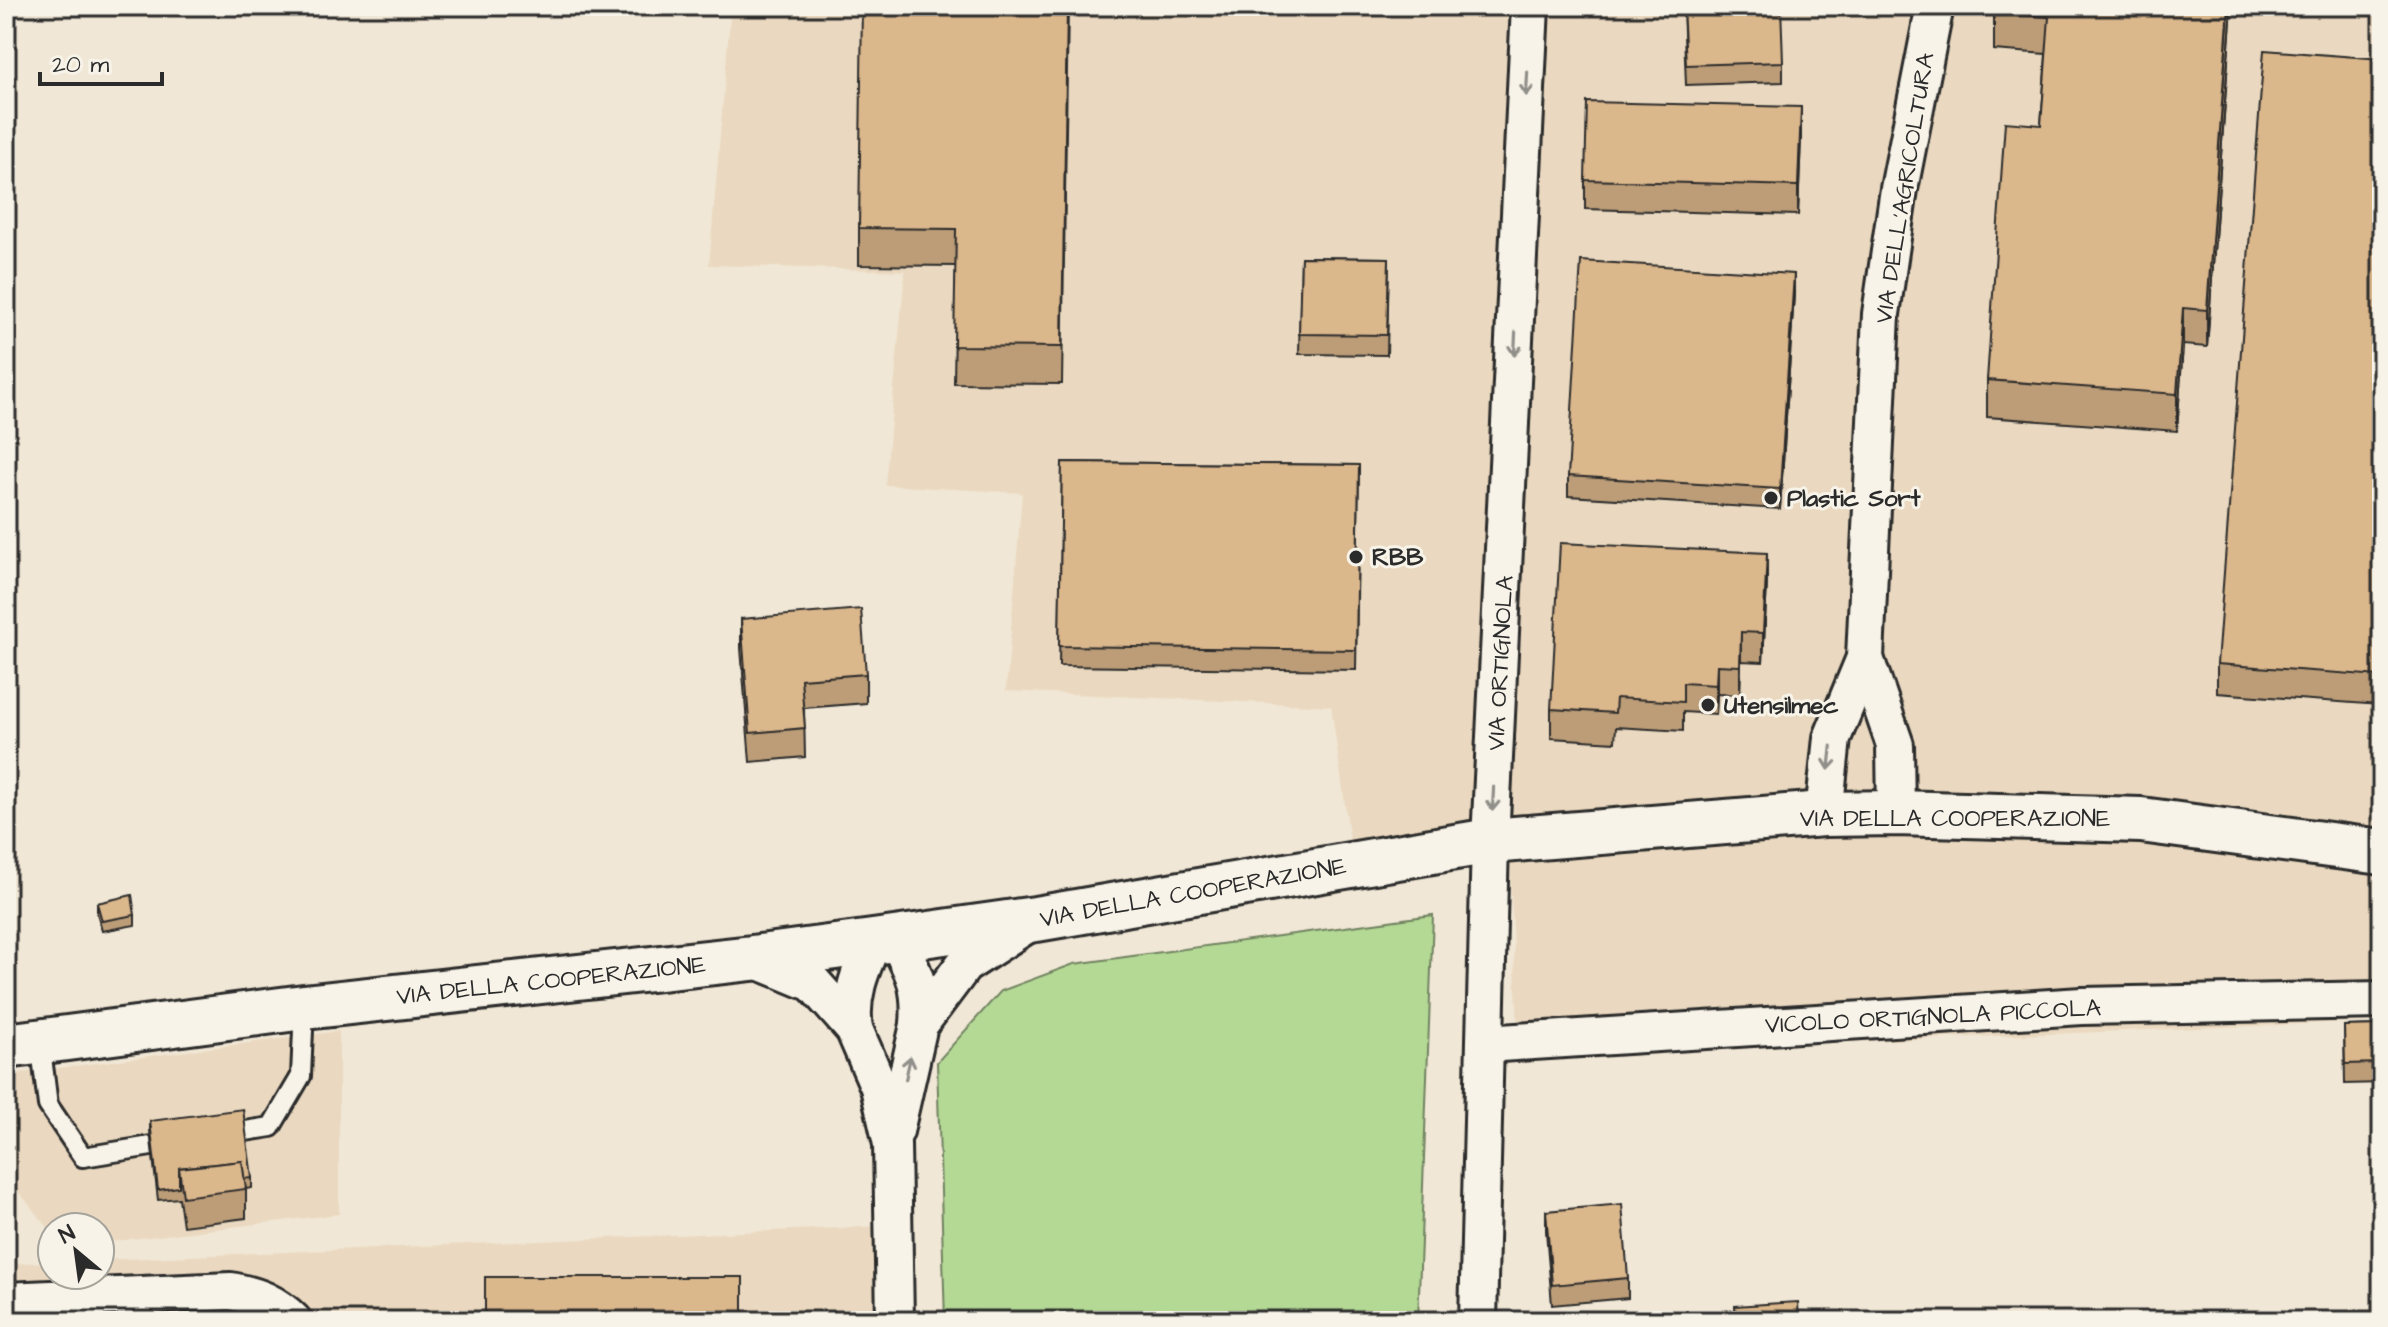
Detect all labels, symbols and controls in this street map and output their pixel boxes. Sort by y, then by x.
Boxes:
scale bar [40,36,162,86]
text: 20 m [52,48,109,82]
street label: VIA DELL'AGRICOLTURA [1867,50,1943,326]
one-way arrow [1519,70,1534,97]
one-way arrow [1508,330,1523,357]
place label: Plastic Sort [1787,482,1921,516]
marker: Plastic Sort [1762,489,1780,507]
place label: RBB [1372,541,1424,575]
marker: RBB [1347,548,1365,566]
street label: VIA ORTIGNOLA [1479,575,1523,751]
place label: Utensilmec [1724,689,1838,723]
marker: Utensilmec [1699,696,1717,714]
one-way arrow [1822,745,1837,770]
one-way arrow [1485,785,1500,812]
street label: VIA DELLA COOPERAZIONE [1800,802,2110,836]
street label: VIA DELLA COOPERAZIONE [1037,849,1349,937]
street label: VIA DELLA COOPERAZIONE [395,948,707,1014]
street label: VICOLO ORTIGNOLA PICCOLA [1764,991,2102,1043]
one-way arrow [902,1056,917,1081]
north arrow [36,1211,116,1291]
text: N [53,1218,81,1252]

